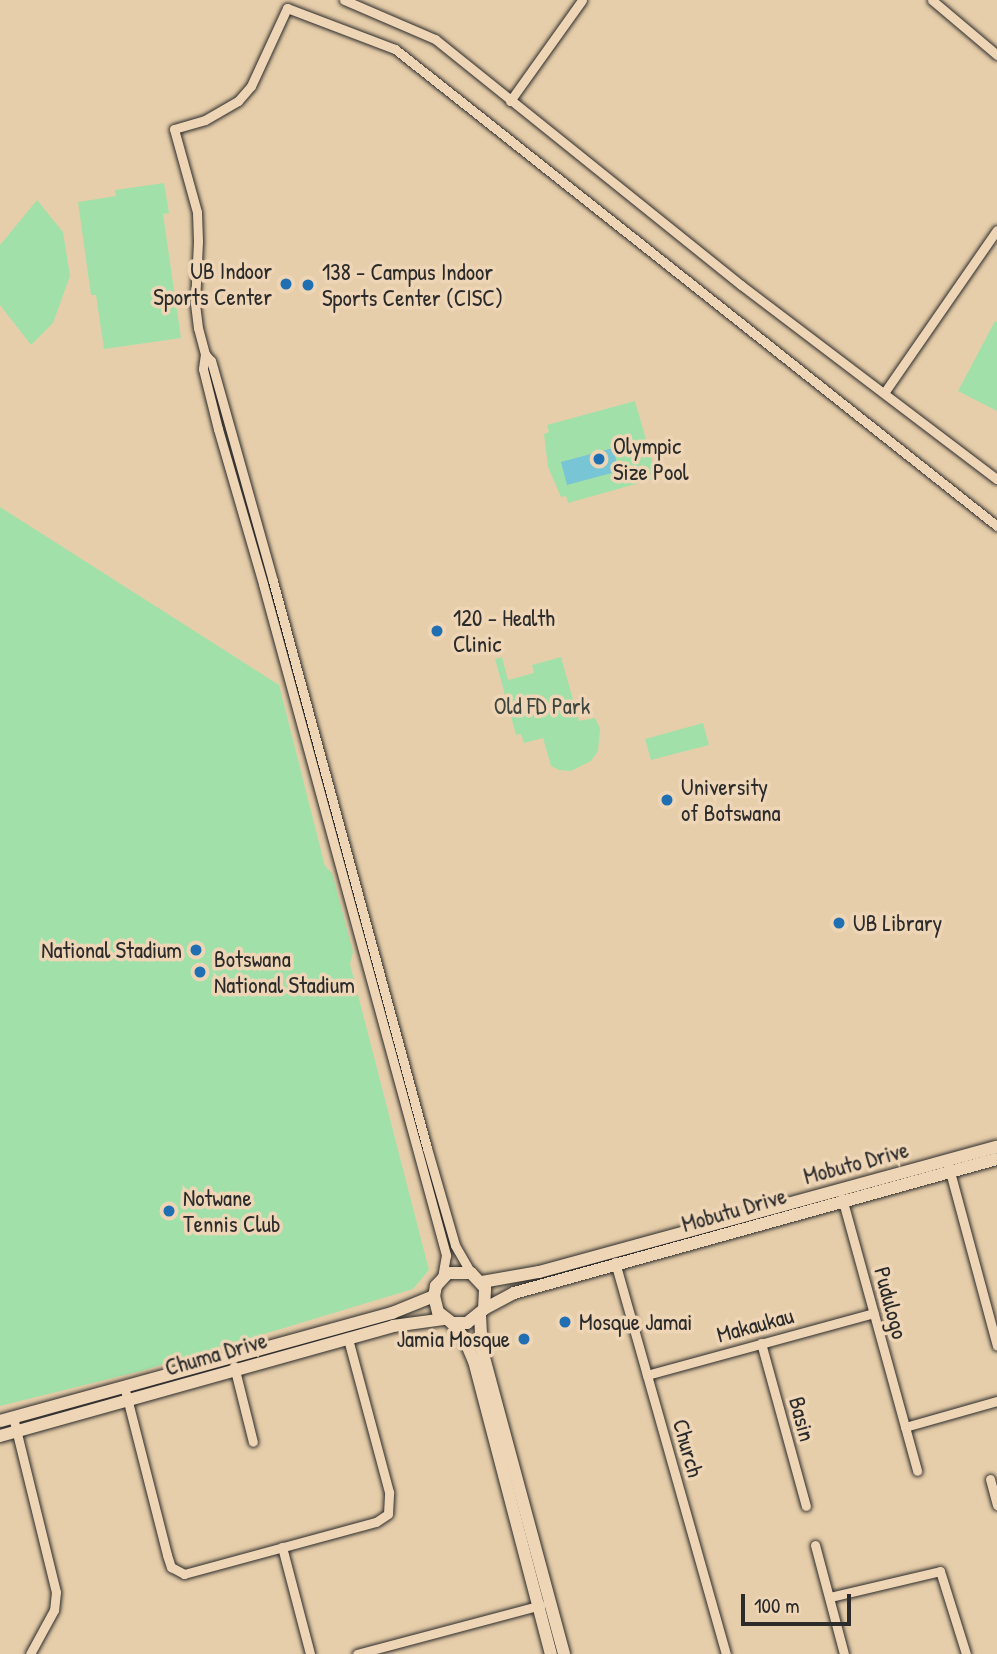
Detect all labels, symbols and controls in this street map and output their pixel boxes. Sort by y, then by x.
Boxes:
place label: UB Indoor Sports Center [153,257,272,311]
place label: 138 - Campus Indoor Sports Center (CISC) [322,258,503,312]
marker: UB Indoor Sports Center [278,276,294,292]
marker: 138 - Campus Indoor Sports Center (CISC) [300,277,316,293]
place label: Olympic Size Pool [613,432,689,486]
marker: Olympic Size Pool [591,451,607,467]
place label: 120 - Health Clinic [453,604,555,658]
marker: 120 - Health Clinic [427,621,447,641]
park label: Old FD Park [494,692,590,720]
place label: University of Botswana [681,773,781,827]
marker: University of Botswana [659,792,675,808]
place label: UB Library [853,909,942,937]
marker: UB Library [831,915,847,931]
place label: National Stadium [41,936,182,964]
marker: National Stadium [188,942,204,958]
place label: Botswana National Stadium [214,945,355,999]
marker: Botswana National Stadium [192,964,208,980]
street label: Mobuto Drive [801,1136,911,1190]
street label: Mobutu Drive [679,1182,789,1238]
place label: Notwane Tennis Club [183,1184,280,1238]
marker: Notwane Tennis Club [161,1203,177,1219]
street label: Pudulogo [868,1264,914,1342]
street label: Makaukau [714,1302,796,1348]
place label: Mosque Jamai [579,1308,692,1336]
marker: Mosque Jamai [557,1314,573,1330]
place label: Jamia Mosque [397,1325,510,1353]
street label: Chuma Drive [162,1326,270,1382]
marker: Jamia Mosque [516,1331,532,1347]
street label: Basin [783,1394,821,1444]
street label: Church [667,1416,709,1480]
scale bar [745,1580,855,1624]
text: 100 m [754,1591,800,1620]

